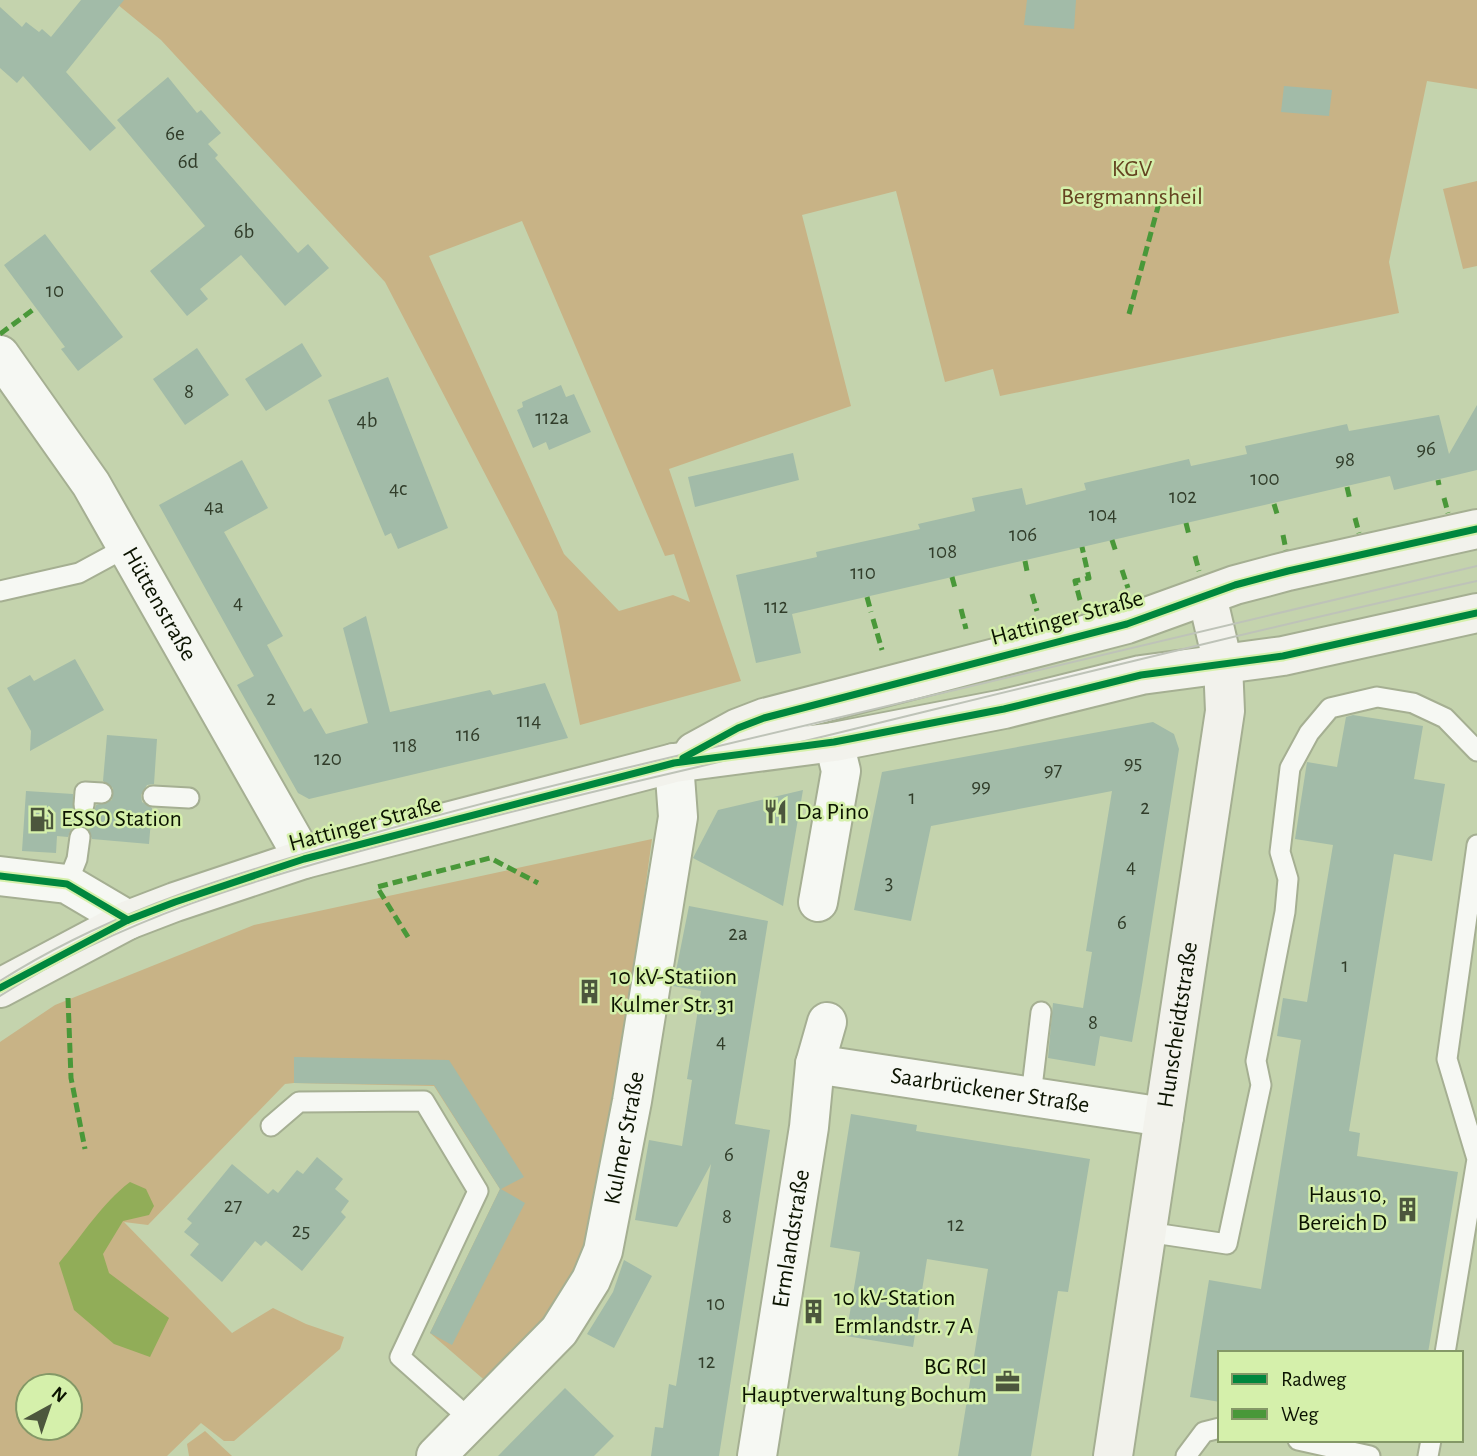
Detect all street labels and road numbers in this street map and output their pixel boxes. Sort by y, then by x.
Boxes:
street label: Hüttenstraße [118,543,201,665]
street label: Hattinger Straße [988,586,1146,650]
street label: Hattinger Straße [286,792,444,856]
street label: Hunscheidtstraße [1153,940,1202,1110]
street label: Saarbrückener Straße [889,1064,1091,1118]
street label: Kulmer Straße [600,1070,649,1207]
street label: Ermlandstraße [769,1168,814,1309]

